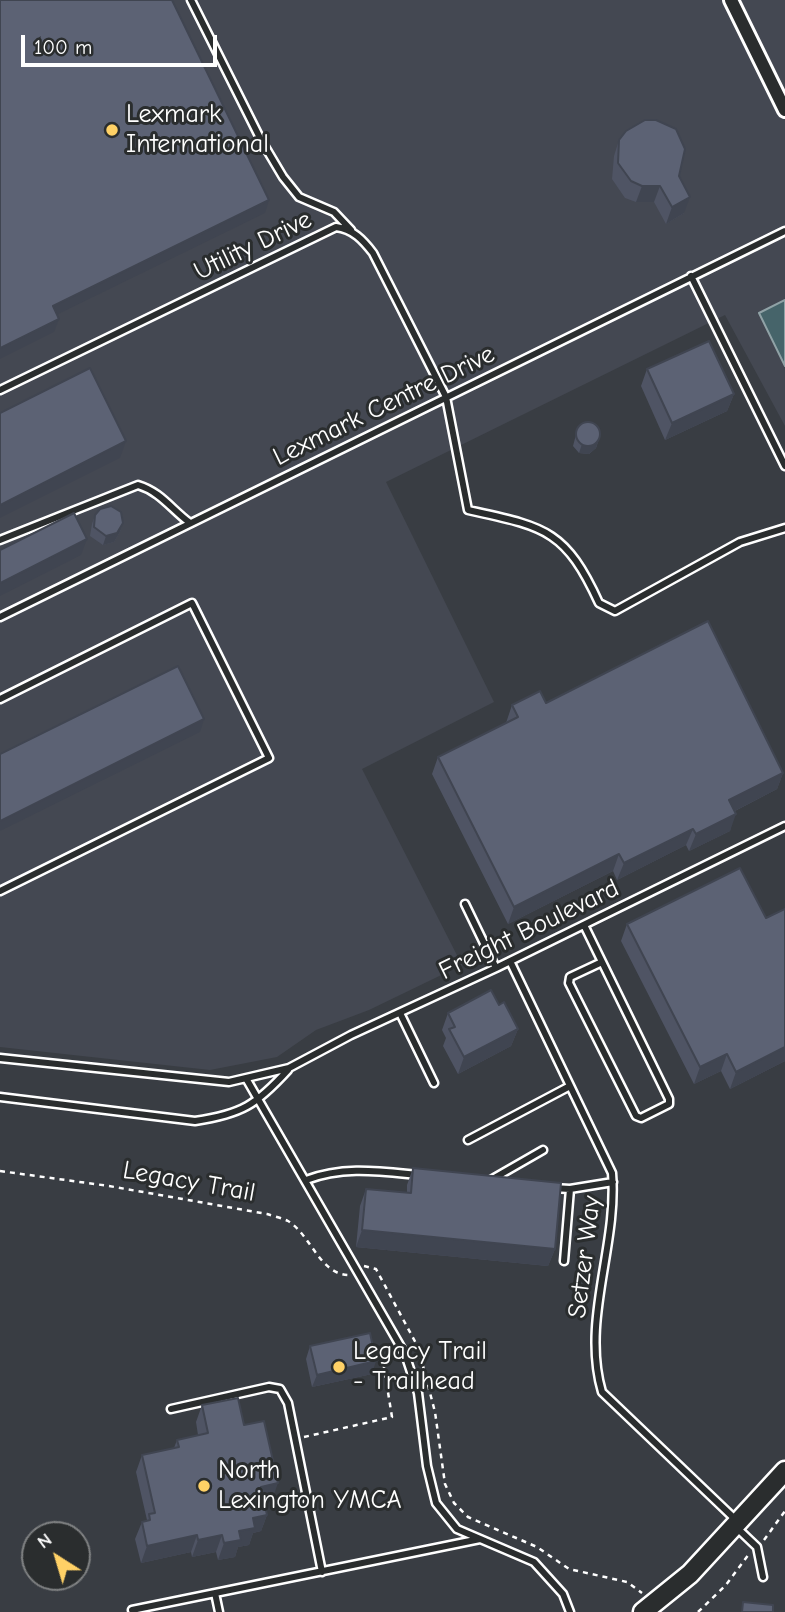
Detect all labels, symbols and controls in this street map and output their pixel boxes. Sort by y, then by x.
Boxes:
scale bar [24,21,220,65]
text: 100 m [34,35,92,59]
place label: Lexmark International [126,99,269,160]
marker: Lexmark International [104,122,120,138]
street label: Utility Drive [189,204,317,288]
street label: Lexmark Centre Drive [268,339,500,473]
street label: Freight Boulevard [434,873,624,987]
street label: Legacy Trail [120,1155,258,1209]
street label: Setzer Way [562,1194,608,1320]
place label: Legacy Trail - Trailhead [353,1336,487,1398]
marker: Legacy Trail - Trailhead [331,1359,347,1375]
place label: North Lexington YMCA [218,1455,402,1516]
marker: North Lexington YMCA [196,1478,212,1494]
north arrow [21,1521,91,1591]
text: N [33,1528,56,1553]

